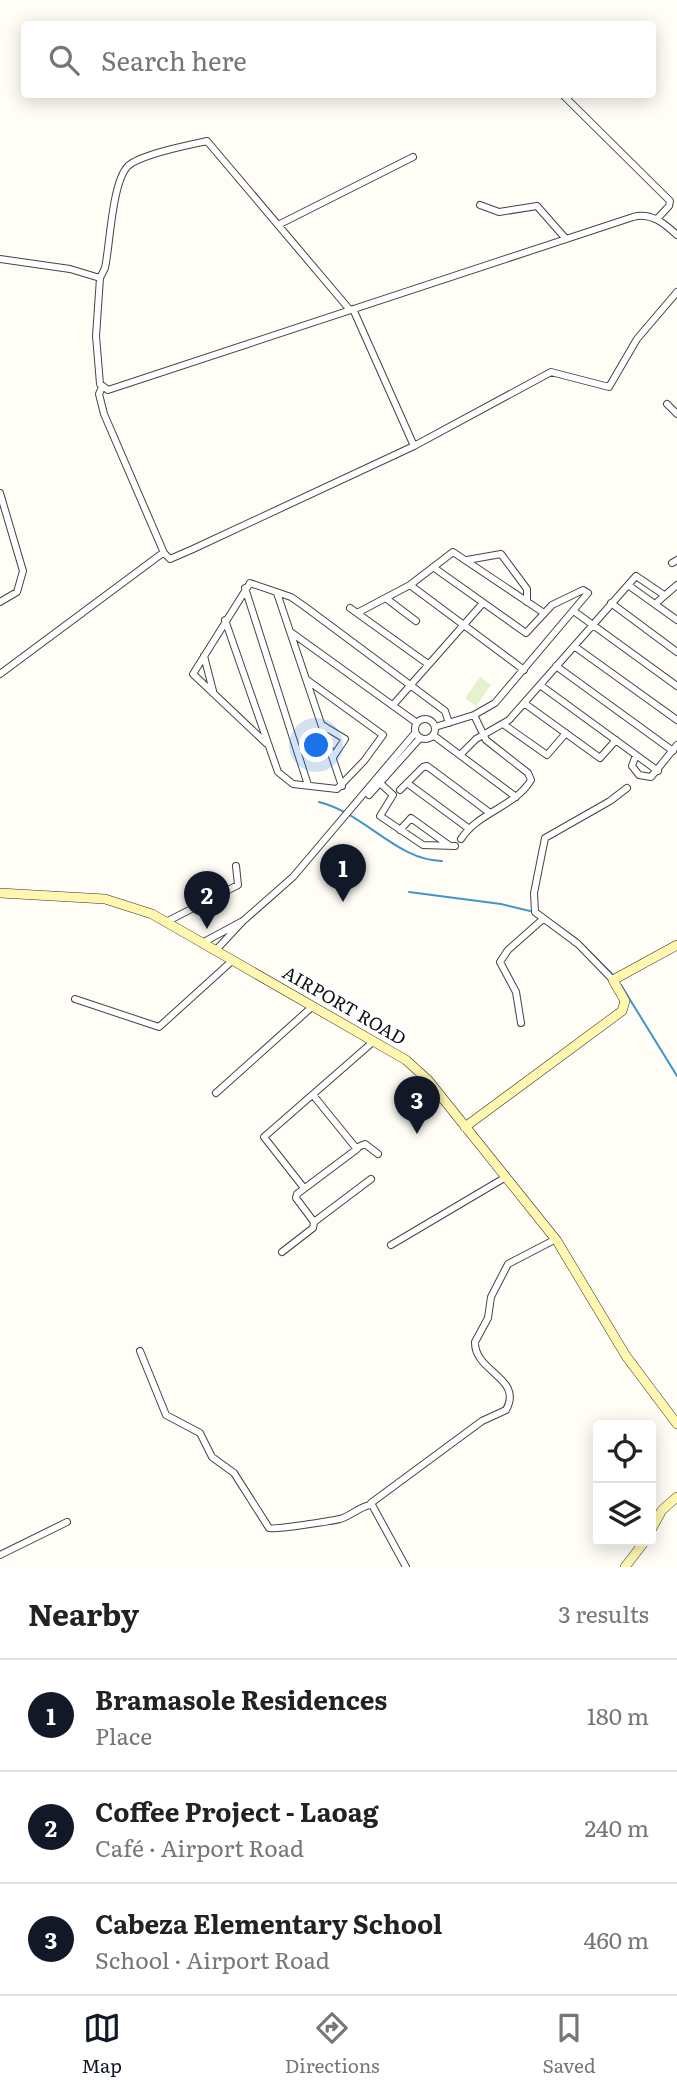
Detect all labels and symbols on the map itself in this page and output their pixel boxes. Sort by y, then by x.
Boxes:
your location [299,728,333,762]
pin: 1 [320,844,366,902]
pin: 2 [184,871,230,929]
street label: AIRPORT ROAD [278,958,412,1051]
pin: 3 [394,1076,440,1134]

